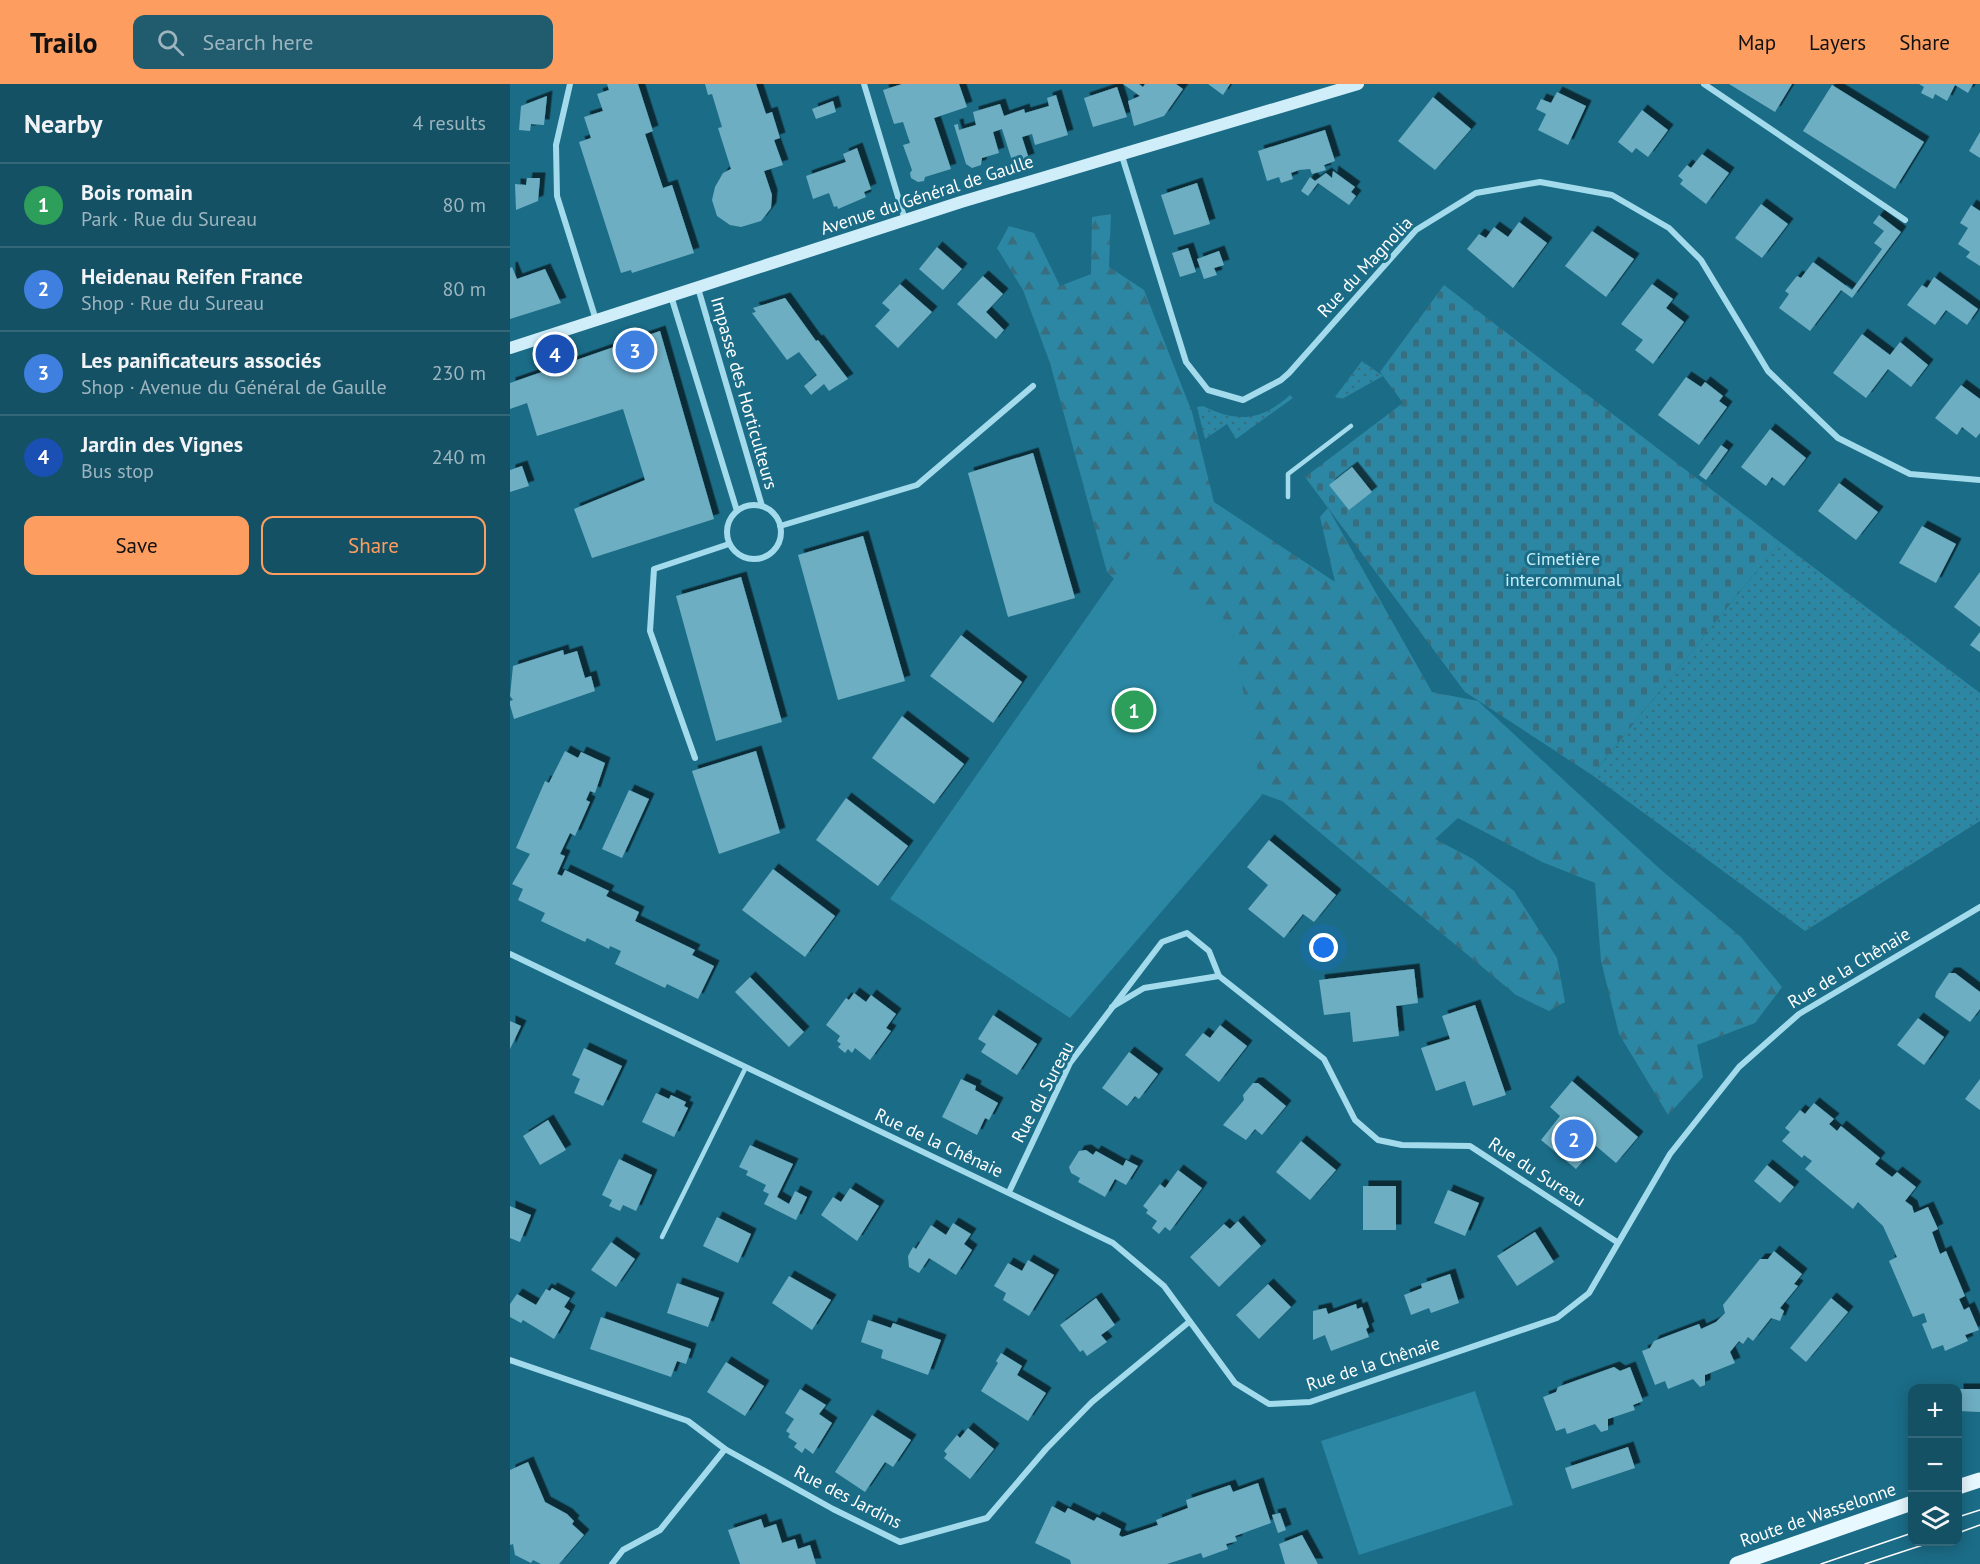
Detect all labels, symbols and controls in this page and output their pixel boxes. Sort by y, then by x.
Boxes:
search box [133,15,553,69]
text: Trailo [30,24,97,61]
icon: search [154,26,187,59]
text: Search here [202,28,313,56]
text: Map [1738,29,1776,56]
text: Layers [1809,29,1866,56]
text: Share [1899,29,1950,56]
text: Nearby [24,107,102,140]
text: 4 results [413,110,486,136]
street label: Avenue du Général de Gaulle [818,149,1036,240]
text: Bois romain [81,178,193,206]
text: 1 [38,192,49,218]
text: 80 m [443,192,486,218]
text: Park · Rue du Sureau [81,206,257,232]
street label: Rue du Magnolia [1312,211,1417,322]
text: Heidenau Reifen France [81,262,303,290]
text: 2 [38,276,49,302]
text: 80 m [443,276,486,302]
text: Shop · Rue du Sureau [81,290,264,316]
street label: Impasse des Horticulteurs [706,294,783,492]
pin: 3 [616,328,654,372]
pin: 4 [536,332,574,376]
text: Les panificateurs associés [81,346,321,374]
text: 3 [38,360,49,386]
text: 230 m [432,360,486,386]
text: Shop · Avenue du Général de Gaulle [81,374,387,400]
text: Jardin des Vignes [81,430,243,458]
text: 4 [38,444,49,470]
text: 240 m [432,444,486,470]
text: Bus stop [81,458,154,484]
button: Save [24,516,249,575]
button: Share [261,516,486,575]
park label: Cimetière intercommunal [1505,547,1622,591]
pin: 1 [1114,688,1154,732]
street label: Rue de la Chênaie [1783,922,1914,1013]
your location [1309,933,1338,962]
street label: Rue du Sureau [1006,1037,1079,1146]
street label: Rue de la Chênaie [871,1103,1007,1182]
pin: 2 [1554,1116,1594,1162]
street label: Rue du Sureau [1484,1132,1590,1212]
street label: Rue de la Chênaie [1303,1331,1442,1396]
map controls [1908,1384,1962,1546]
button: + [1908,1384,1962,1438]
button: − [1908,1438,1962,1492]
street label: Rue des Jardins [791,1460,906,1534]
street label: Route de Wasselonne [1737,1477,1899,1552]
button: layers [1908,1492,1962,1546]

